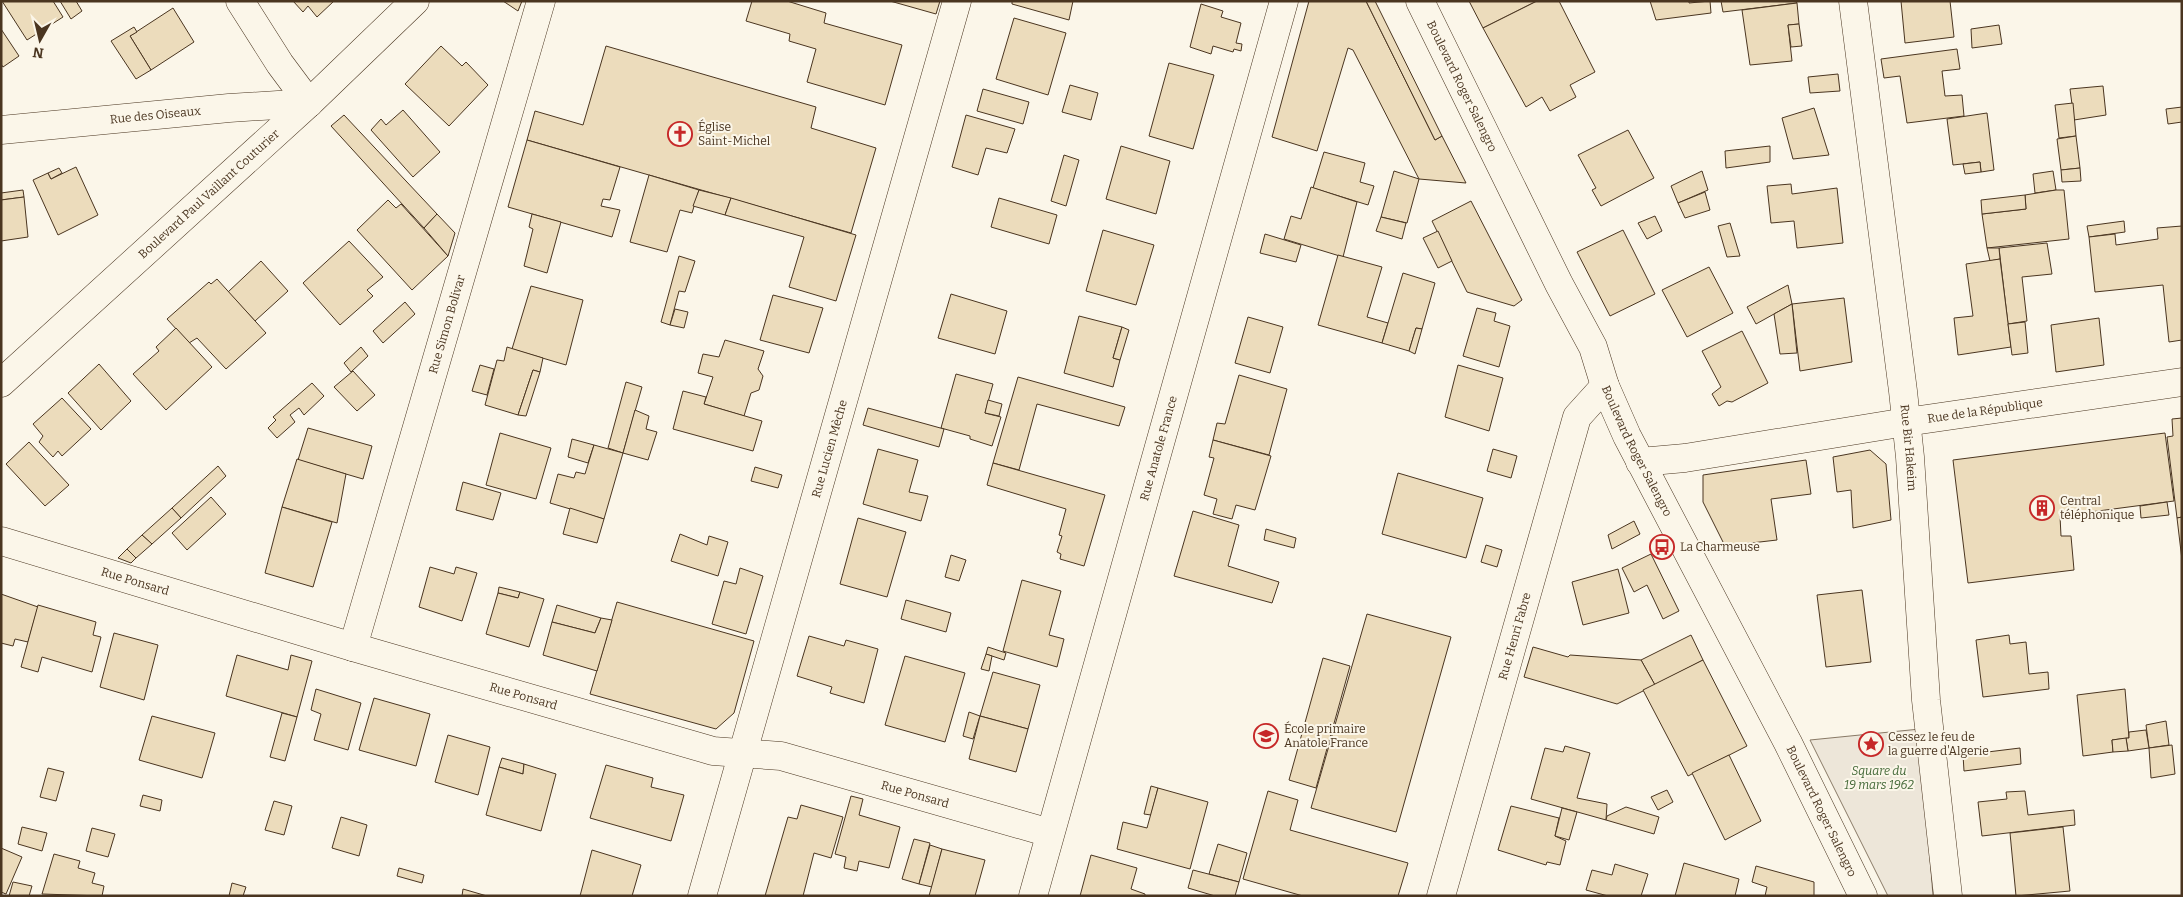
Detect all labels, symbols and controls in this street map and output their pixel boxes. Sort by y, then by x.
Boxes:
north arrow [15,15,65,65]
street label: Boulevard Roger Salengro [1424,19,1500,154]
text: N [32,43,45,62]
street label: Rue des Oiseaux [109,104,202,126]
place label: Église Saint-Michel [698,119,771,148]
church icon: Église Saint-Michel [667,121,693,147]
street label: Boulevard Paul Vaillant Couturier [136,126,283,261]
street label: Rue Simon Bolivar [426,273,468,375]
street label: Boulevard Roger Salengro [1599,383,1675,519]
street label: Rue Anatole France [1137,394,1180,502]
street label: Rue de la République [1927,395,2044,426]
street label: Rue Lucien Mèche [809,398,850,499]
street label: Rue Bir Hakeim [1897,404,1919,492]
place label: Central téléphonique [2060,494,2134,522]
building icon: Central téléphonique [2029,495,2055,521]
bus stop icon: La Charmeuse [1649,534,1675,560]
place label: La Charmeuse [1680,540,1760,554]
street label: Rue Ponsard [99,565,171,598]
street label: Rue Henri Fabre [1496,591,1534,682]
street label: Rue Ponsard [488,680,559,713]
place label: École primaire Anatole France [1284,721,1368,750]
school or university icon: École primaire Anatole France [1253,723,1279,749]
place label: Cessez le feu de la guerre d'Algerie [1888,730,1989,758]
place icon: Cessez le feu de la guerre d'Algerie [1858,731,1884,757]
street label: Boulevard Roger Salengro [1783,744,1860,879]
park label: Square du 19 mars 1962 [1844,764,1914,792]
street label: Rue Ponsard [879,778,951,811]

